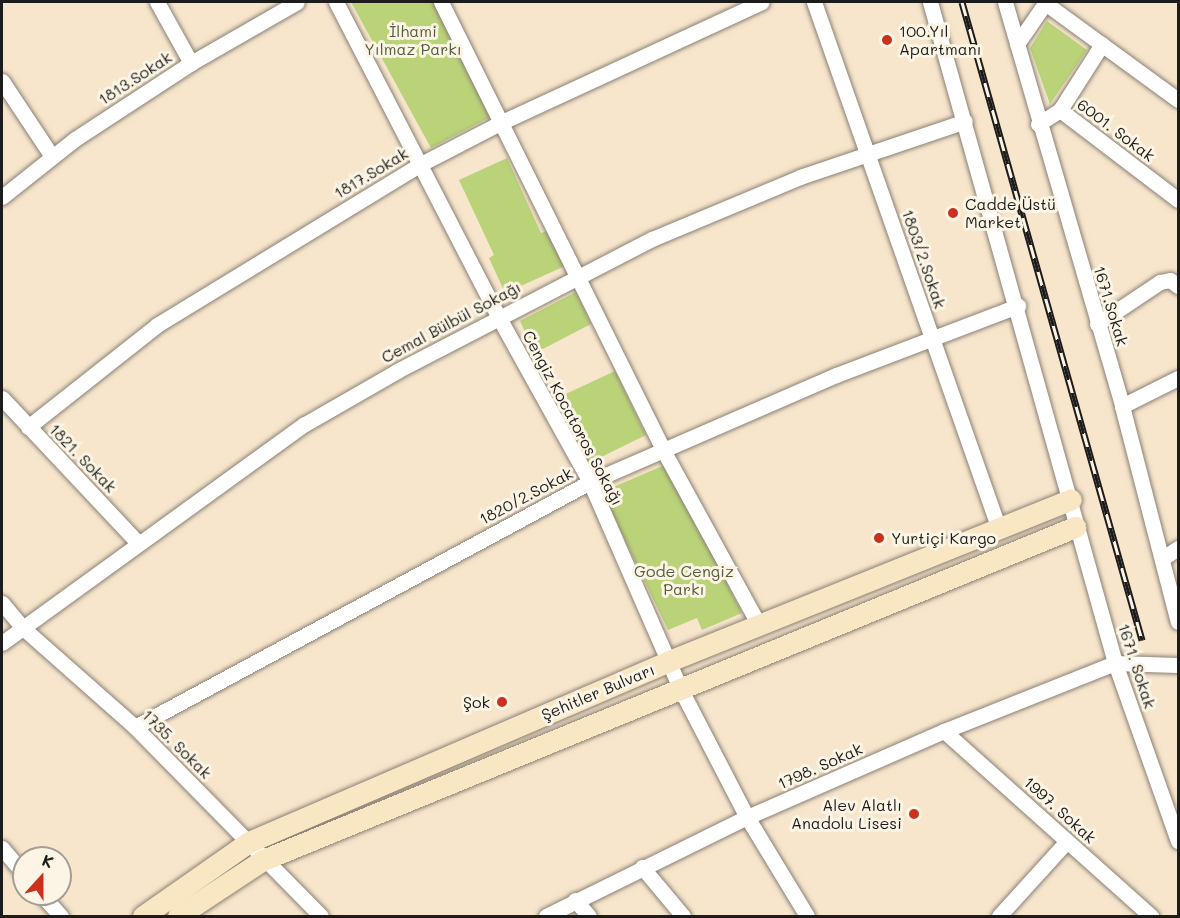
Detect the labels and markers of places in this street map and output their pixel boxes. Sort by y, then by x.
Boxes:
place label: 100.Yıl Apartmanı [899,21,982,59]
marker: 100.Yıl Apartmanı [880,33,894,47]
place label: Cadde Üstü Market [965,194,1056,232]
marker: Cadde Üstü Market [946,206,960,220]
place label: Yurtiçi Kargo [891,528,996,548]
marker: Yurtiçi Kargo [872,531,886,545]
place label: Şok [463,692,490,712]
marker: Şok [495,695,509,709]
place label: Alev Alatlı Anadolu Lisesi [791,795,902,833]
marker: Alev Alatlı Anadolu Lisesi [907,807,921,821]

